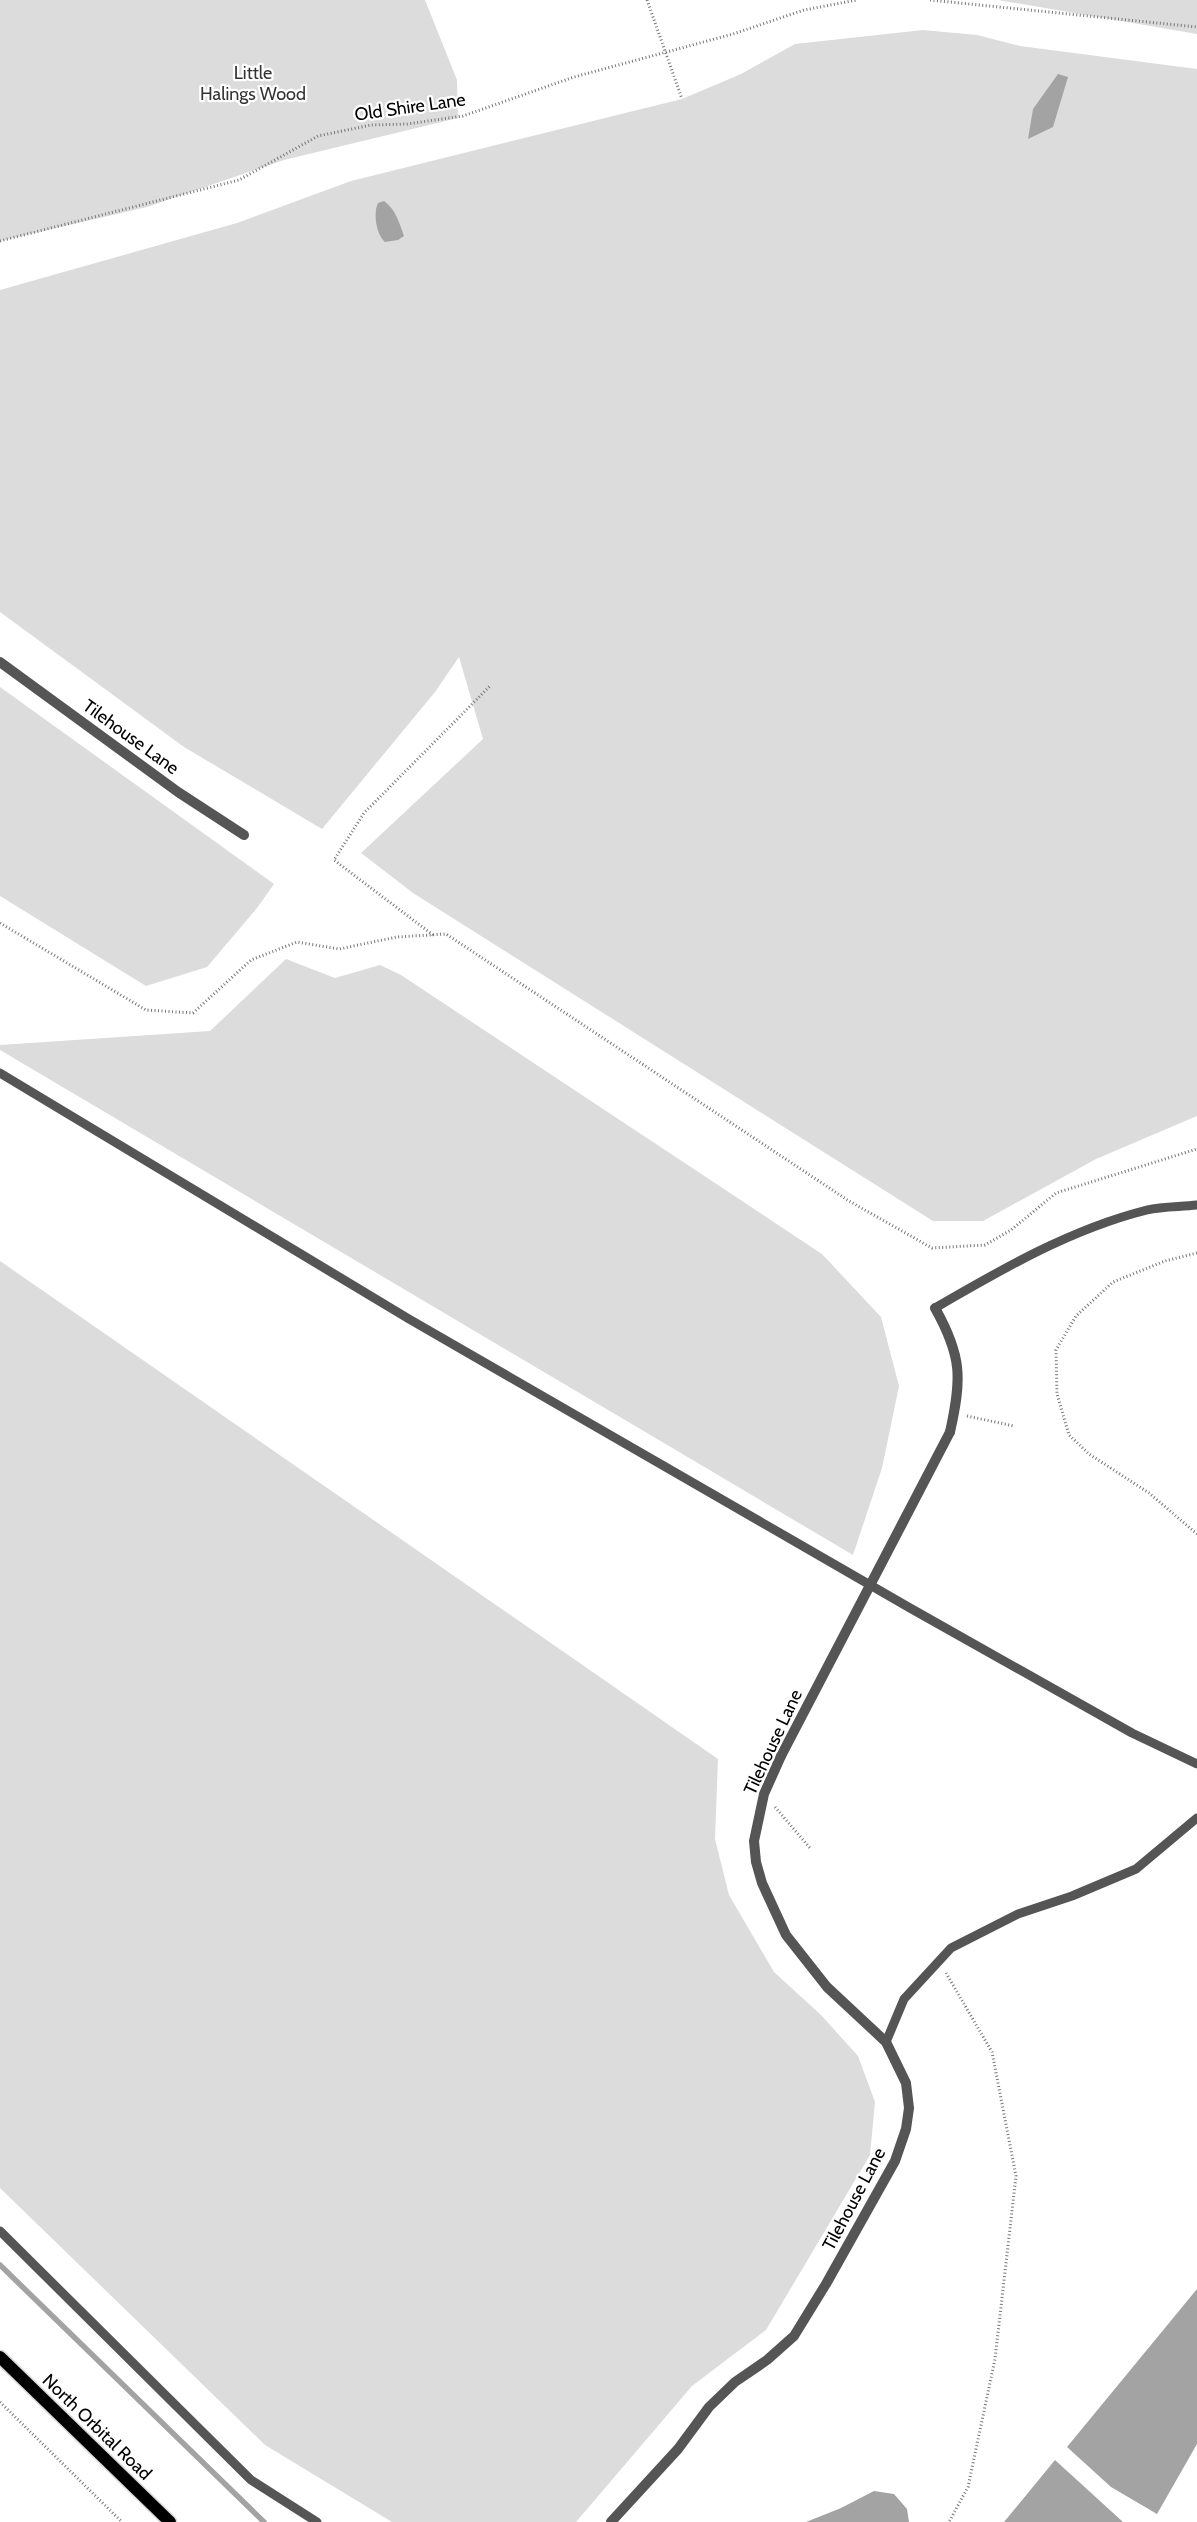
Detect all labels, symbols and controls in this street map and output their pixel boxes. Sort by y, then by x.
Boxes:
park label: Little Halings Wood [200,62,306,105]
street label: Old Shire Lane [353,88,467,126]
street label: Tilehouse Lane [79,695,183,779]
street label: Tilehouse Lane [739,1686,807,1798]
street label: Tilehouse Lane [818,2144,890,2254]
street label: North Orbital Road [38,2369,156,2485]

